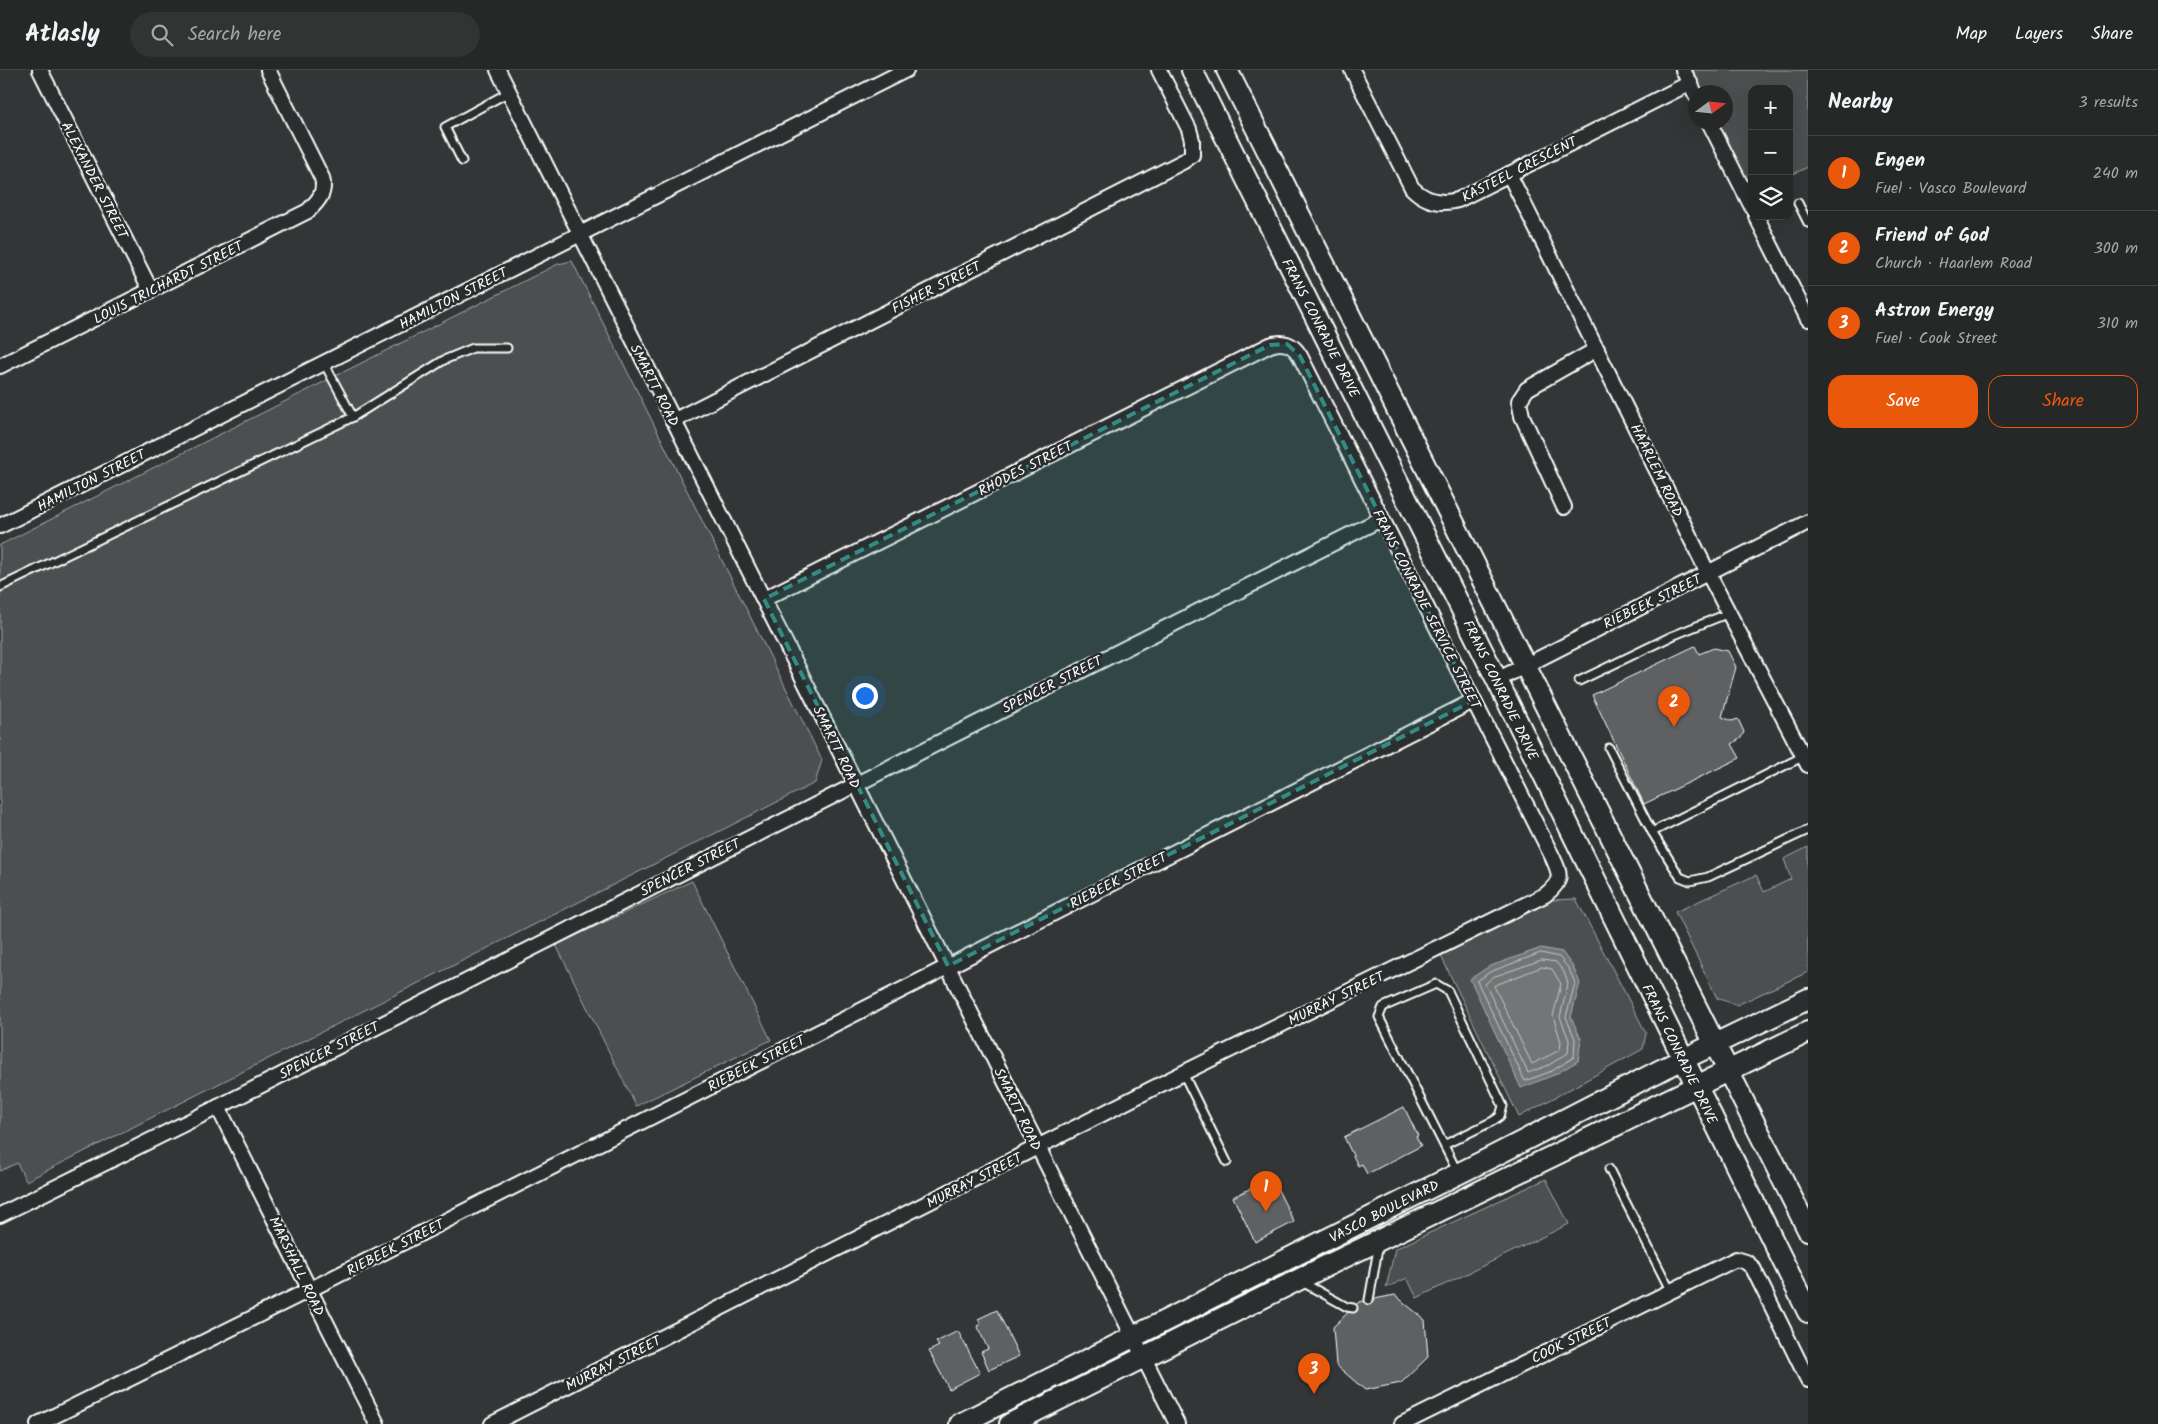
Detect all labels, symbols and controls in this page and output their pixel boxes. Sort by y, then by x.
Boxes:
search box [130,12,480,57]
text: Atlasly [25,15,100,54]
text: Search here [188,20,281,50]
text: Map [1956,20,1987,49]
text: Layers [2015,20,2063,49]
text: Share [2091,20,2133,49]
icon: search [148,21,176,49]
north arrow [1688,85,1733,130]
map controls [1748,85,1793,220]
button: + [1748,85,1793,130]
text: Nearby [1828,86,1893,119]
text: 3 results [2079,90,2138,115]
street label: ALEXANDER STREET [55,118,134,244]
button: − [1748,130,1793,175]
street label: KASTEEL CRESCENT [1458,131,1582,209]
text: Engen [1875,146,1925,176]
text: 1 [1842,161,1846,186]
text: 240 m [2093,161,2138,186]
button: layers [1748,175,1793,220]
text: Fuel · Vasco Boulevard [1875,176,2026,201]
text: Friend of God [1875,221,1989,251]
street label: LOUIS TRICHARDT STREET [90,235,249,330]
text: 2 [1839,236,1849,261]
text: 300 m [2094,236,2138,261]
text: Church · Haarlem Road [1875,251,2032,276]
street label: FISHER STREET [888,255,986,320]
street label: FRANS CONRADIE DRIVE [1275,255,1365,403]
street label: HAMILTON STREET [395,261,513,336]
text: Astron Energy [1875,296,1994,326]
text: 3 [1840,311,1848,336]
text: 310 m [2097,311,2138,336]
text: Fuel · Cook Street [1875,326,1997,351]
street label: SMARTT ROAD [624,340,684,431]
button: Save [1828,375,1978,428]
button: Share [1988,375,2138,428]
street label: HAARLEM ROAD [1624,420,1688,521]
street label: RHODES STREET [974,435,1078,502]
street label: HAMILTON STREET [33,443,151,518]
street label: FRANS CONRADIE SERVICE STREET [1366,506,1487,715]
street label: RIEBEEK STREET [1600,568,1707,635]
street label: FRANS CONRADIE DRIVE [1456,616,1544,765]
street label: SPENCER STREET [998,649,1108,720]
your location [852,683,878,709]
pin: 2 [1658,686,1690,727]
street label: SMARTT ROAD [806,702,866,793]
street label: SPENCER STREET [636,832,746,903]
street label: RIEBEEK STREET [1066,846,1172,915]
street label: MURRAY STREET [1284,965,1390,1032]
street label: FRANS CONRADIE DRIVE [1635,980,1723,1129]
street label: SPENCER STREET [275,1015,385,1086]
street label: RIEBEEK STREET [704,1029,810,1098]
street label: SMARTT ROAD [987,1064,1047,1155]
street label: MURRAY STREET [923,1147,1028,1215]
pin: 1 [1250,1171,1282,1212]
street label: VASCO BOULEVARD [1326,1175,1443,1249]
street label: MARSHALL ROAD [262,1213,330,1320]
street label: RIEBEEK STREET [343,1213,449,1282]
street label: COOK STREET [1528,1311,1616,1370]
street label: MURRAY STREET [562,1330,667,1398]
pin: 3 [1298,1353,1330,1394]

